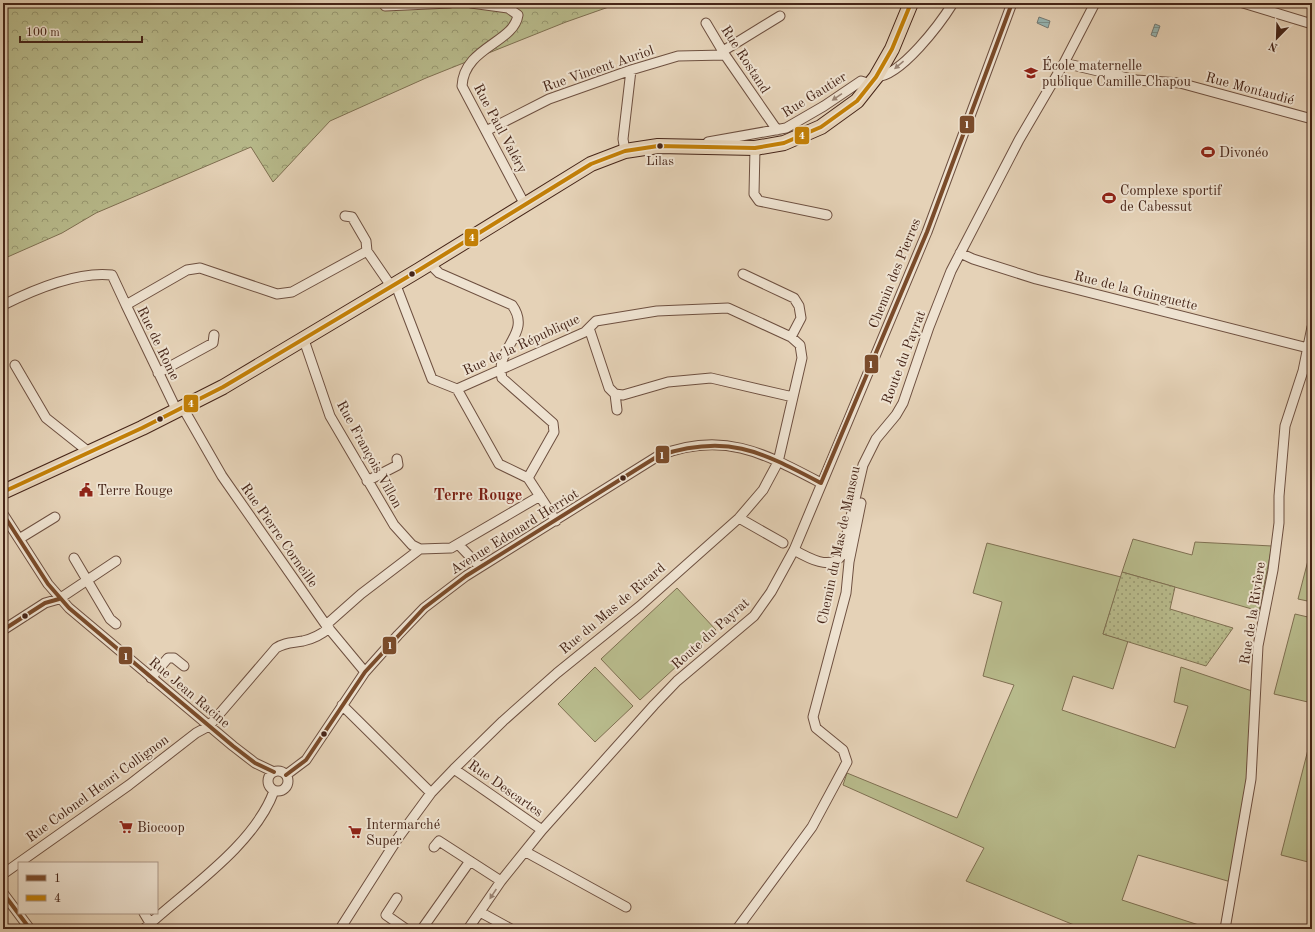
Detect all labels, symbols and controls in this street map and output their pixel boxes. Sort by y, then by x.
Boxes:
scale bar [20,18,142,44]
north arrow [1257,18,1297,58]
street label: Rue Rostand [718,23,772,96]
text: 100 m [26,27,60,39]
text: N [1267,39,1280,53]
street label: Rue Vincent Auriol [541,43,656,95]
place label: École maternelle publique Camille Chapou [1042,56,1192,89]
one-way arrow [893,61,904,70]
school or university icon: École maternelle publique Camille Chapou [1023,65,1039,81]
street label: Rue Gautier [780,69,849,120]
street label: Rue Montaudié [1204,70,1295,107]
street label: Rue Paul Valéry [471,82,530,176]
one-way arrow [832,93,843,101]
line badge: 1 [959,115,975,134]
text: 1 [964,120,970,131]
line badge: 4 [794,126,810,145]
text: 4 [799,131,805,142]
marker: Lilas [655,141,665,151]
sports icon: Divonéo [1200,144,1216,160]
place label: Divonéo [1219,146,1268,160]
place label: Lilas [646,155,674,168]
place label: Complexe sportif de Cabessut [1120,184,1223,214]
sports icon: Complexe sportif de Cabessut [1101,190,1117,206]
street label: Chemin des Pierres [866,216,923,330]
line badge: 4 [464,228,479,247]
text: 4 [469,233,475,244]
unlabelled marker [407,269,417,279]
street label: Rue de la Guinguette [1073,269,1199,313]
street label: Rue de Rome [134,304,182,382]
street label: Route du Payrat [880,309,928,406]
street label: Rue de la République [461,312,582,378]
line badge: 1 [864,354,879,374]
text: 1 [868,360,874,371]
line badge: 4 [183,394,199,413]
street label: Rue François Villon [334,398,405,511]
text: 4 [188,399,194,410]
unlabelled marker [155,414,165,424]
line badge: 1 [655,445,670,464]
text: 1 [659,451,665,462]
street label: Chemin du Mas de Mansou [815,464,863,626]
unlabelled marker [618,473,628,483]
street label: Rue Pierre Corneille [238,481,320,590]
public building icon: Terre Rouge [78,482,94,498]
place label: Terre Rouge [97,484,173,498]
street label: Avenue Edouard Herriot [448,487,581,577]
district label: Terre Rouge [434,488,522,504]
street label: Rue du Mas de Ricard [557,561,668,657]
street label: Rue de la Rivière [1238,561,1268,666]
street label: Route du Payrat [669,595,752,672]
unlabelled marker [20,611,30,621]
line badge: 1 [382,636,397,655]
text: 1 [387,641,393,652]
line badge: 1 [118,646,133,665]
text: 1 [123,652,129,663]
street label: Rue Jean Racine [146,655,233,731]
unlabelled marker [319,729,329,739]
street label: Rue Colonel Henri Collignon [24,732,172,845]
street label: Rue Descartes [466,758,545,820]
place label: Intermarché Super [366,818,440,848]
supermarket icon: Biocoop [118,819,134,835]
place label: Biocoop [137,821,185,835]
supermarket icon: Intermarché Super [347,824,363,840]
legend [18,862,158,914]
text: 1 [54,873,61,885]
one-way arrow [489,889,496,900]
text: 4 [54,893,61,905]

